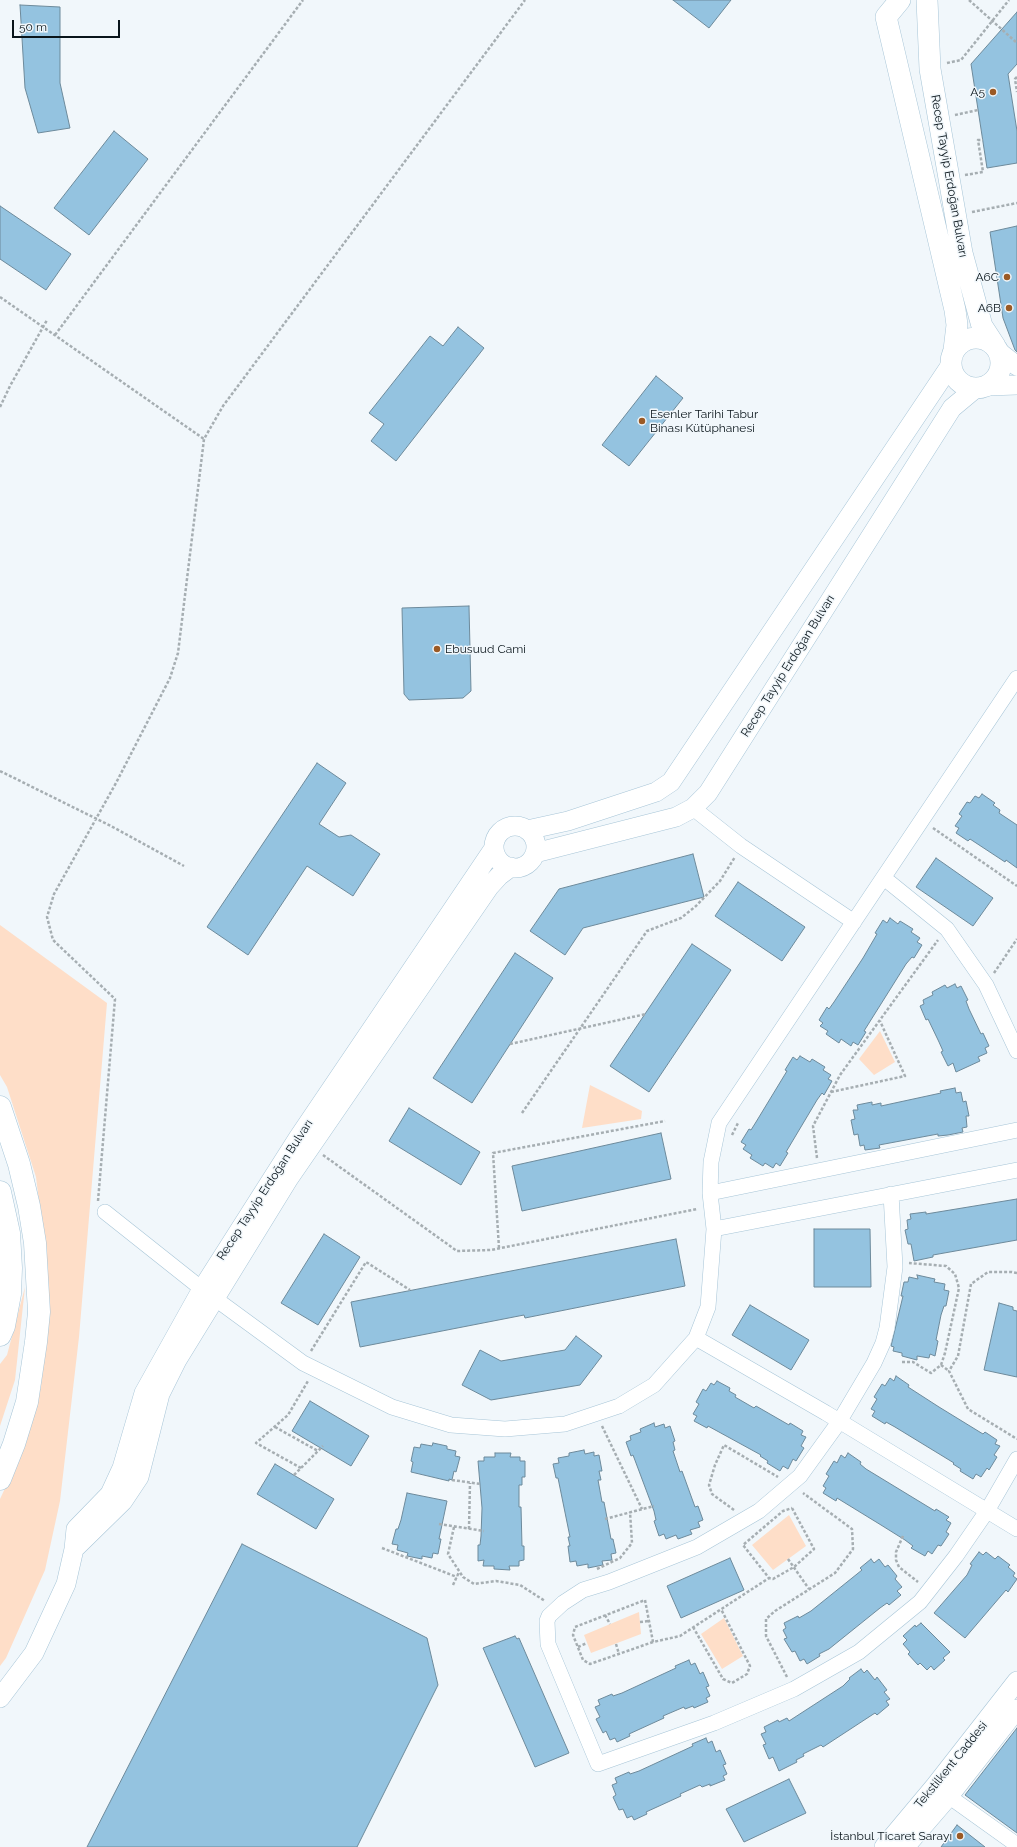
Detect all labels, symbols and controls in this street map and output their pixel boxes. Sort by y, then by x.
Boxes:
scale bar [14,12,122,38]
text: 50 m [19,20,47,34]
place label: A5 [970,85,985,99]
marker: A5 [988,87,998,97]
street label: Recep Tayyip Erdoğan Bulvarı [928,94,970,258]
place label: A6C [976,270,999,284]
marker: A6C [1002,272,1012,282]
place label: A6B [978,301,1001,315]
marker: A6B [1004,303,1014,313]
place label: Esenler Tarihi Tabur Binası Kütüphanesi [650,407,758,435]
marker: Esenler Tarihi Tabur Binası Kütüphanesi [637,416,647,426]
street label: Recep Tayyip Erdoğan Bulvarı [738,592,838,740]
place label: Ebusuud Cami [445,642,526,656]
marker: Ebusuud Cami [432,644,442,654]
street label: Recep Tayyip Erdoğan Bulvarı [214,1117,316,1263]
street label: Tekstilkent Caddesi [912,1719,990,1811]
place label: İstanbul Ticaret Sarayı [830,1829,952,1843]
marker: İstanbul Ticaret Sarayı [955,1831,965,1841]

